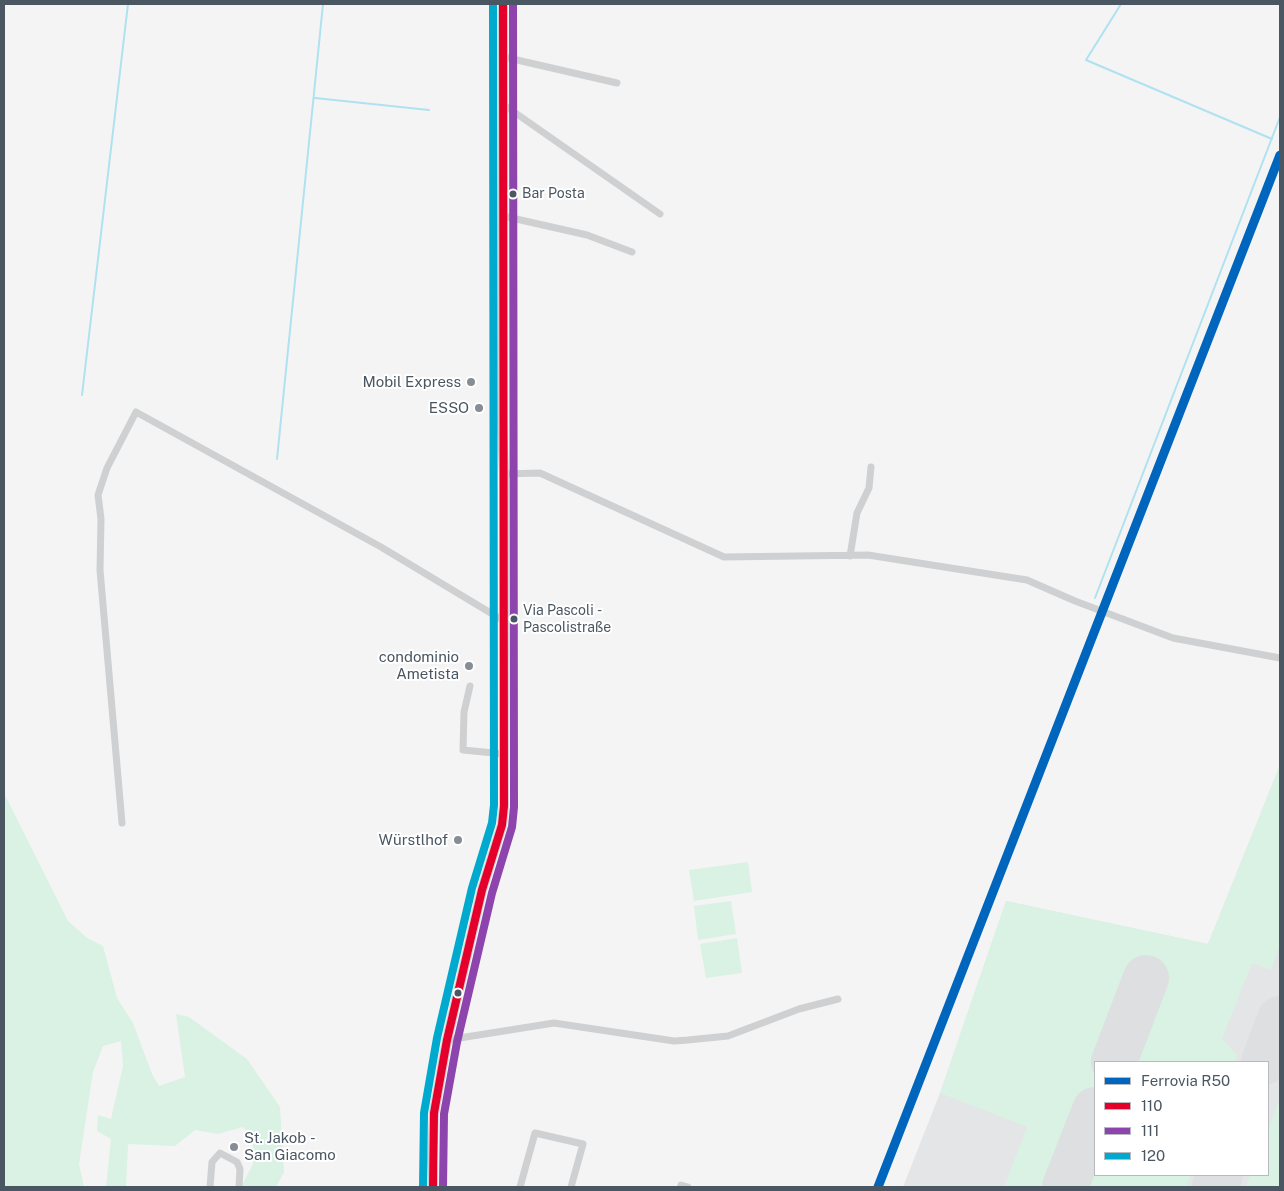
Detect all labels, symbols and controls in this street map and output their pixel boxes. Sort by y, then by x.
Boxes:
place label: Bar Posta [522,186,585,202]
marker: Bar Posta [508,189,518,199]
place label: Mobil Express [362,373,461,391]
marker: Mobil Express [465,376,477,388]
place label: ESSO [429,399,469,417]
marker: ESSO [473,402,485,414]
place label: Via Pascoli - Pascolistraße [523,603,611,636]
marker: Via Pascoli - Pascolistraße [509,614,519,624]
place label: condominio Ametista [379,648,459,683]
marker: condominio Ametista [463,660,475,672]
place label: Würstlhof [379,831,448,849]
marker: Würstlhof [452,834,464,846]
unlabelled marker [453,988,463,998]
legend [1094,1061,1269,1176]
text: Ferrovia R50 [1141,1072,1230,1089]
text: 110 [1141,1097,1162,1114]
text: 111 [1141,1122,1159,1139]
place label: St. Jakob - San Giacomo [244,1129,336,1164]
marker: St. Jakob - San Giacomo [228,1141,240,1153]
text: 120 [1141,1147,1165,1164]

